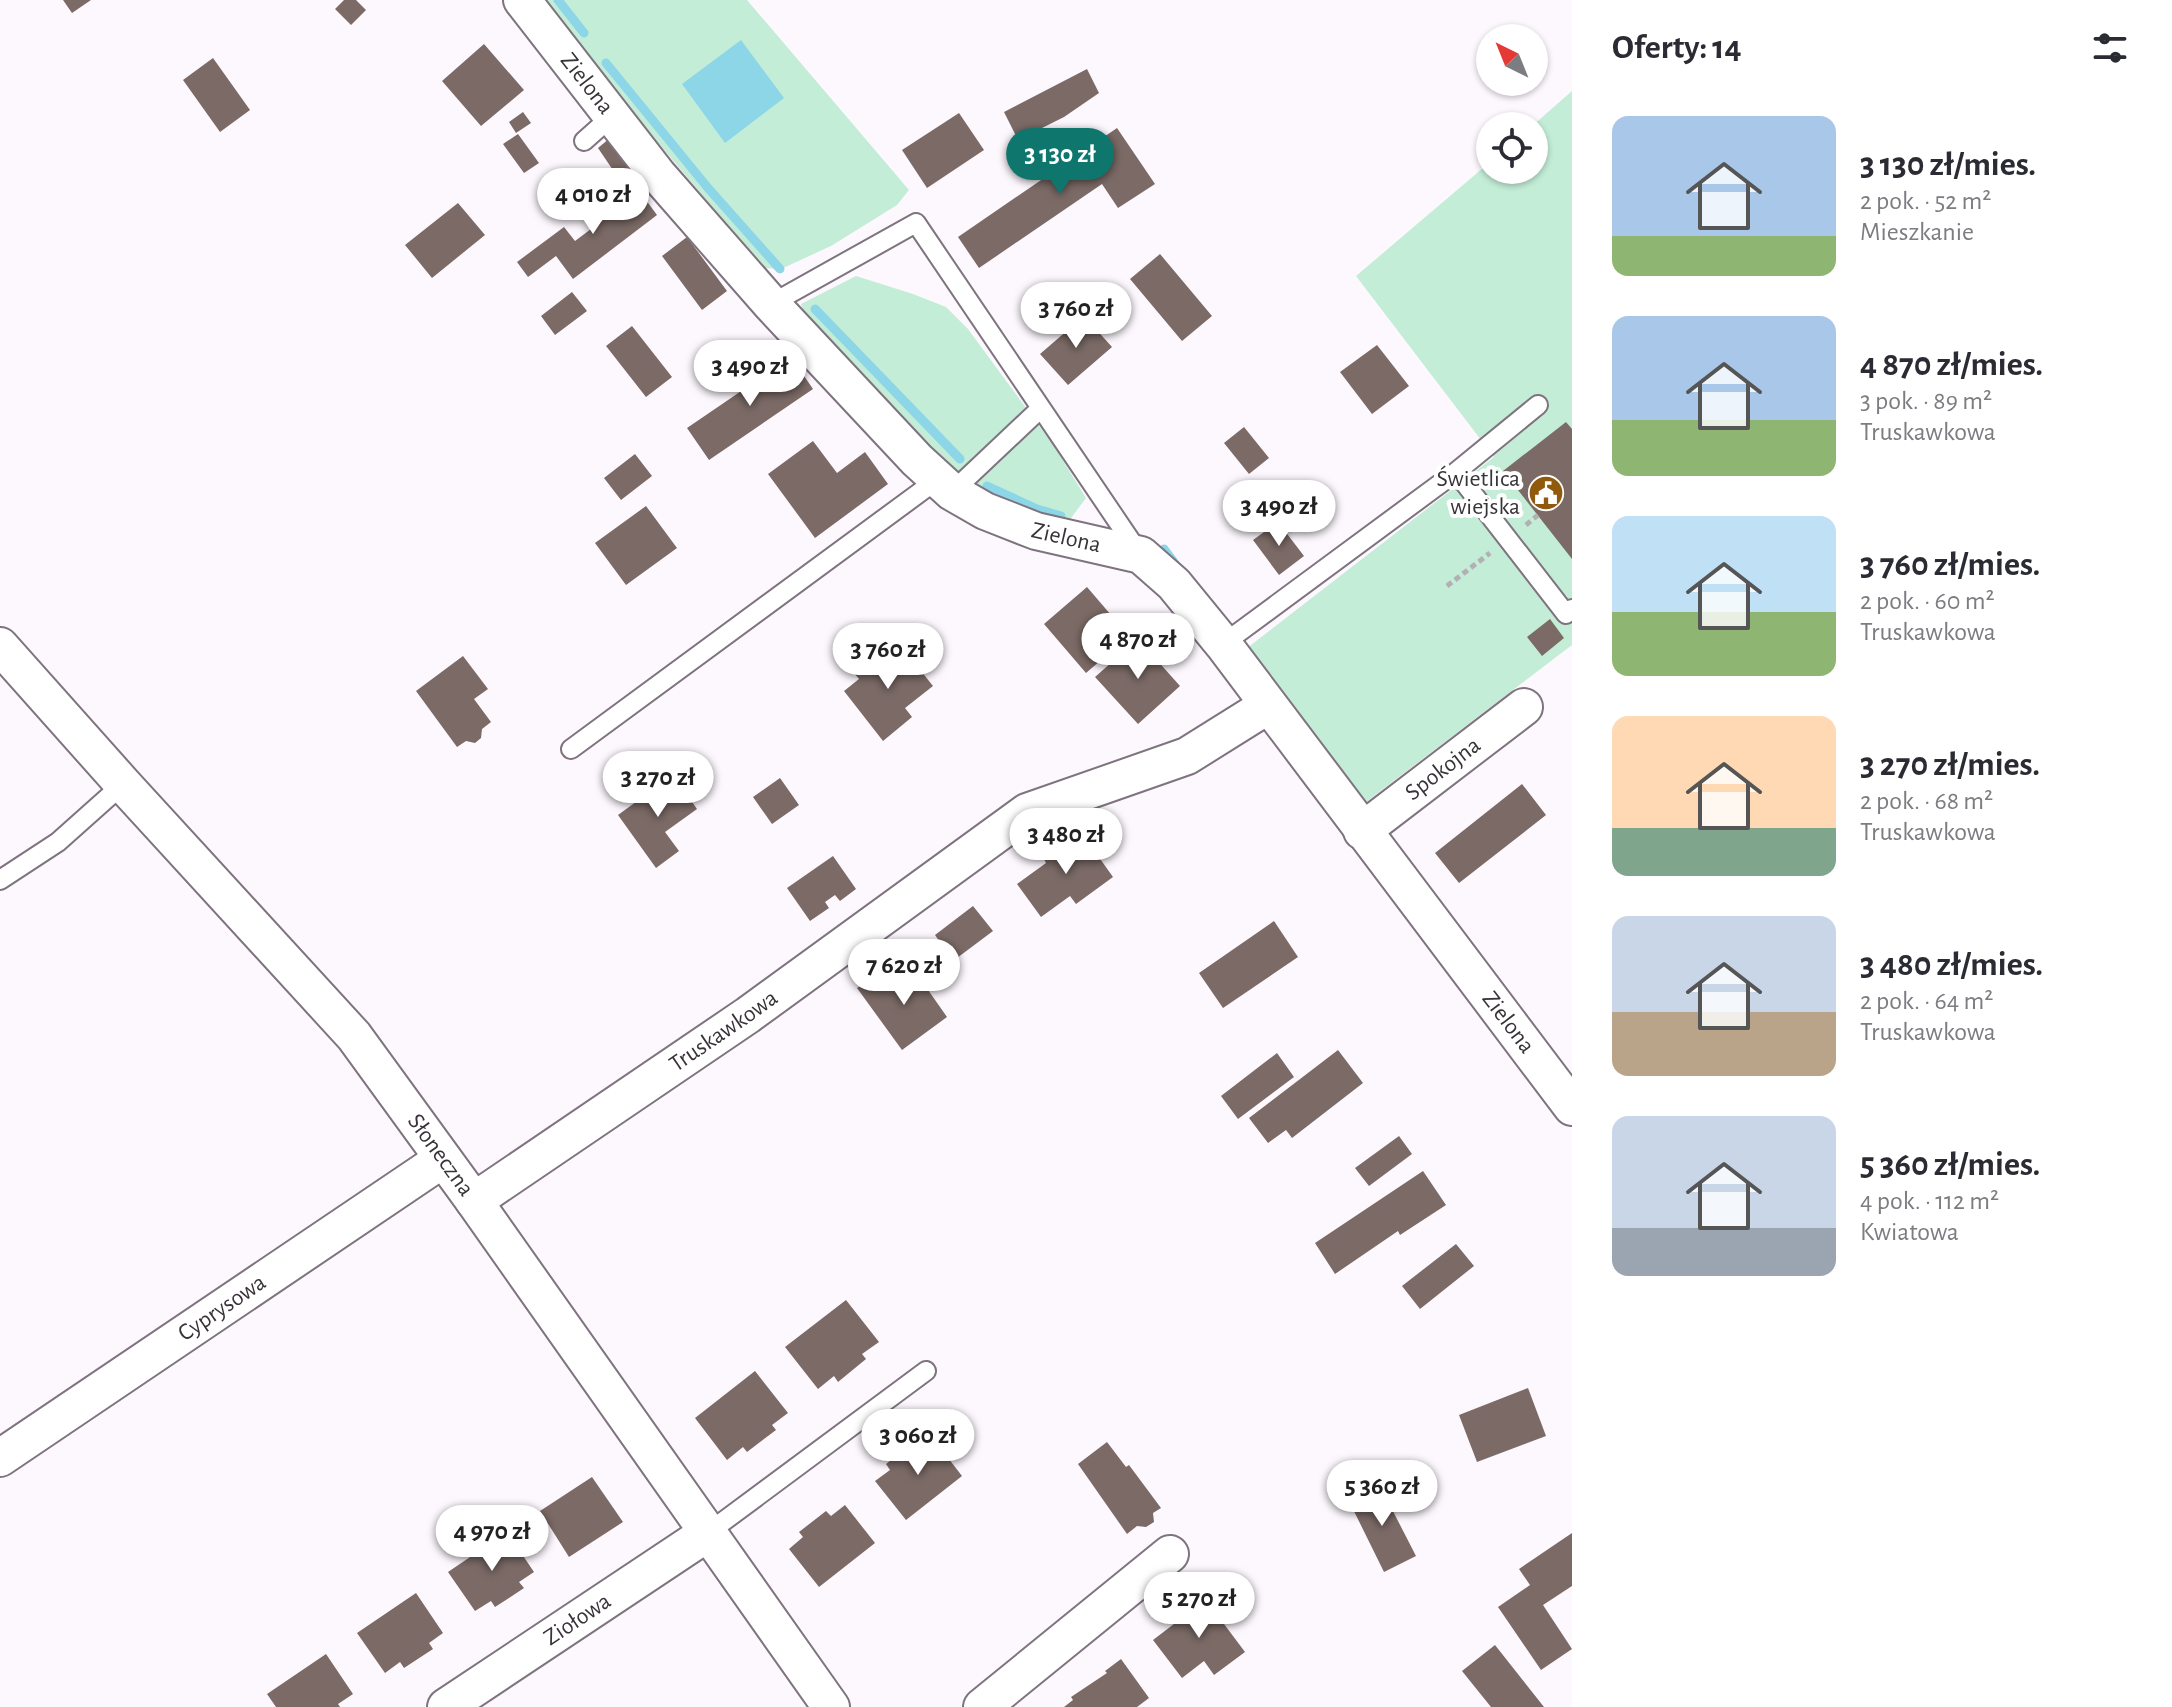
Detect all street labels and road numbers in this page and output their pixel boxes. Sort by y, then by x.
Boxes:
street label: Zielona [556,48,618,119]
street label: Zielona [1029,518,1103,557]
street label: Spokojna [1401,733,1485,805]
street label: Truskawkowa [665,986,782,1077]
street label: Zielona [1477,987,1539,1058]
street label: Słoneczna [403,1110,478,1201]
street label: Cyprysowa [174,1270,270,1346]
street label: Ziołowa [540,1589,615,1650]

